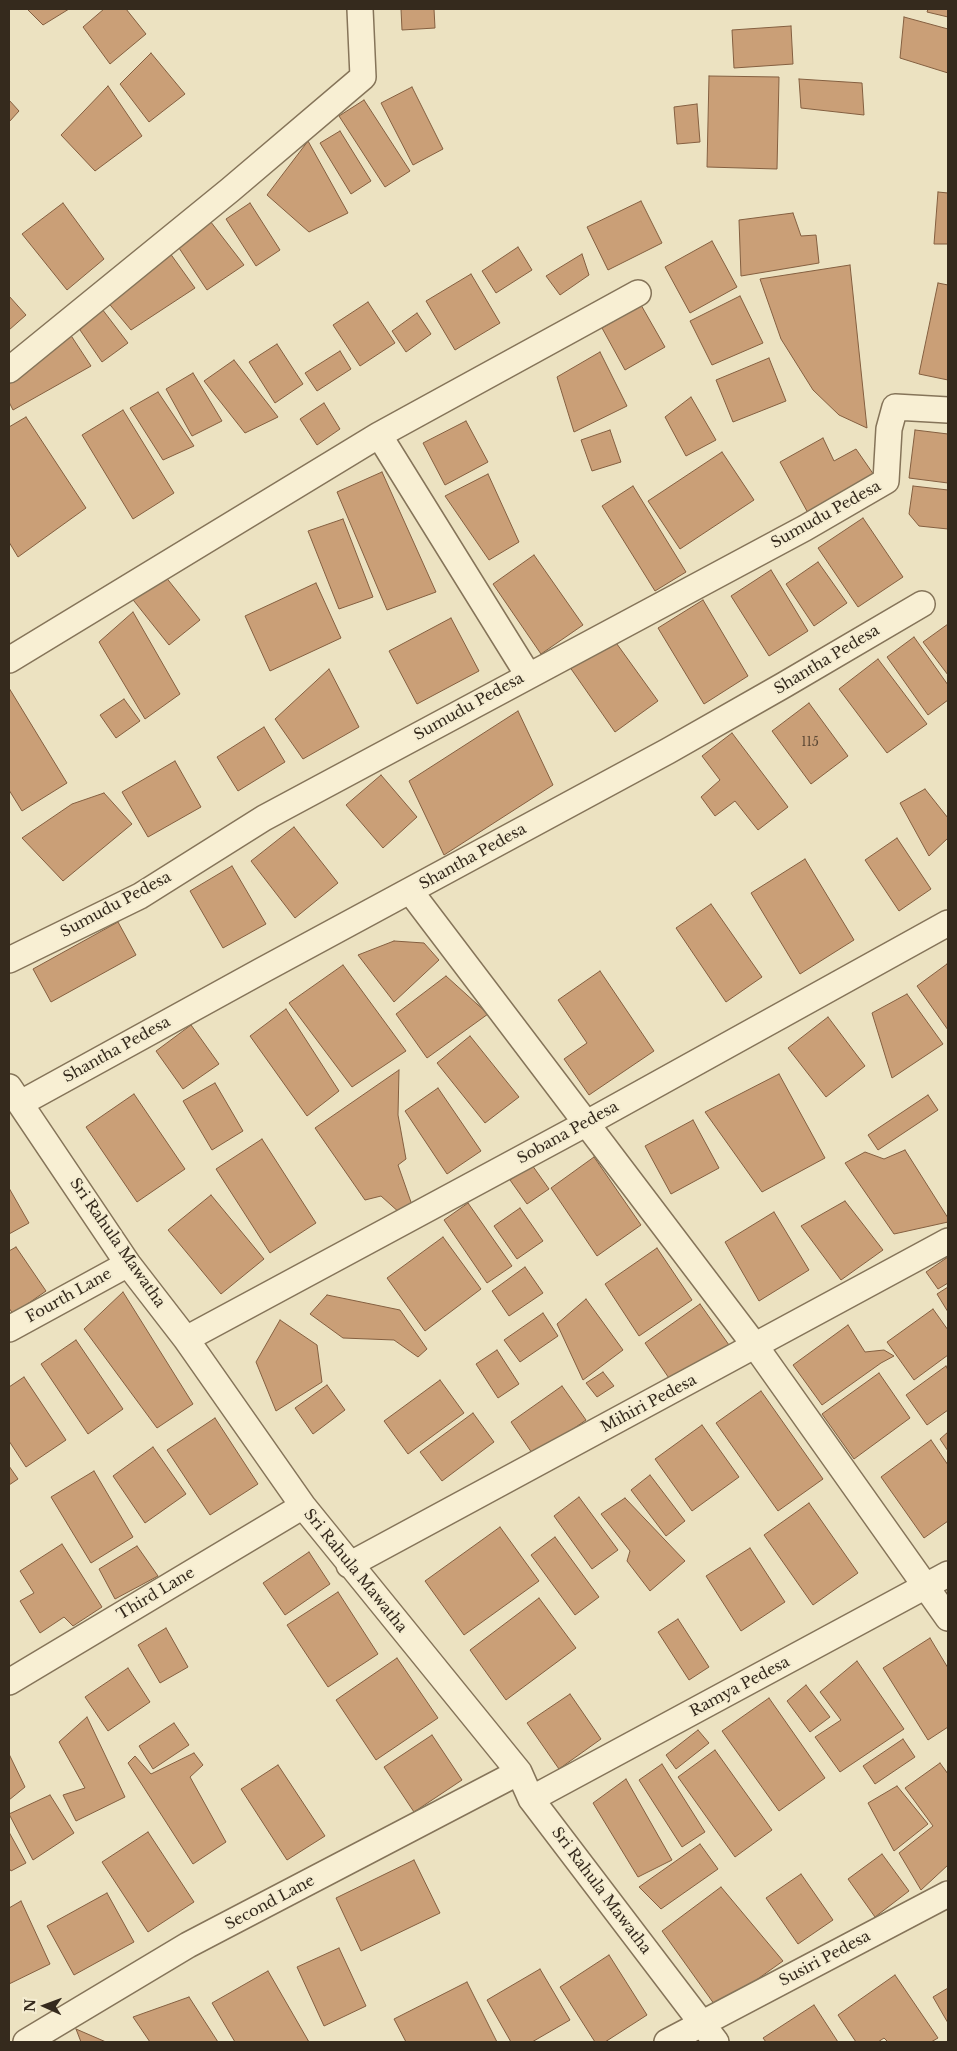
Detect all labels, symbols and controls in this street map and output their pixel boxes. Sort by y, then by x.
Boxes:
street label: Sumudu Pedesa [768,477,884,553]
street label: Shantha Pedesa [771,622,883,698]
street label: Sumudu Pedesa [411,669,527,745]
house number: 115 [801,736,819,750]
street label: Shantha Pedesa [416,820,530,894]
street label: Sumudu Pedesa [58,868,174,942]
street label: Shantha Pedesa [60,1013,174,1087]
street label: Sobana Pedesa [514,1098,622,1168]
street label: Sri Rahula Mawatha [66,1175,168,1311]
street label: Fourth Lane [23,1265,115,1327]
street label: Mihiri Pedesa [598,1371,700,1437]
street label: Sri Rahula Mawatha [300,1506,410,1636]
street label: Third Lane [114,1564,198,1624]
street label: Ramya Pedesa [687,1653,793,1721]
street label: Sri Rahula Mawatha [548,1824,654,1958]
street label: Second Lane [222,1872,318,1934]
street label: Susiri Pedesa [776,1927,874,1991]
north arrow [20,1981,70,2031]
text: N [21,1999,39,2012]

